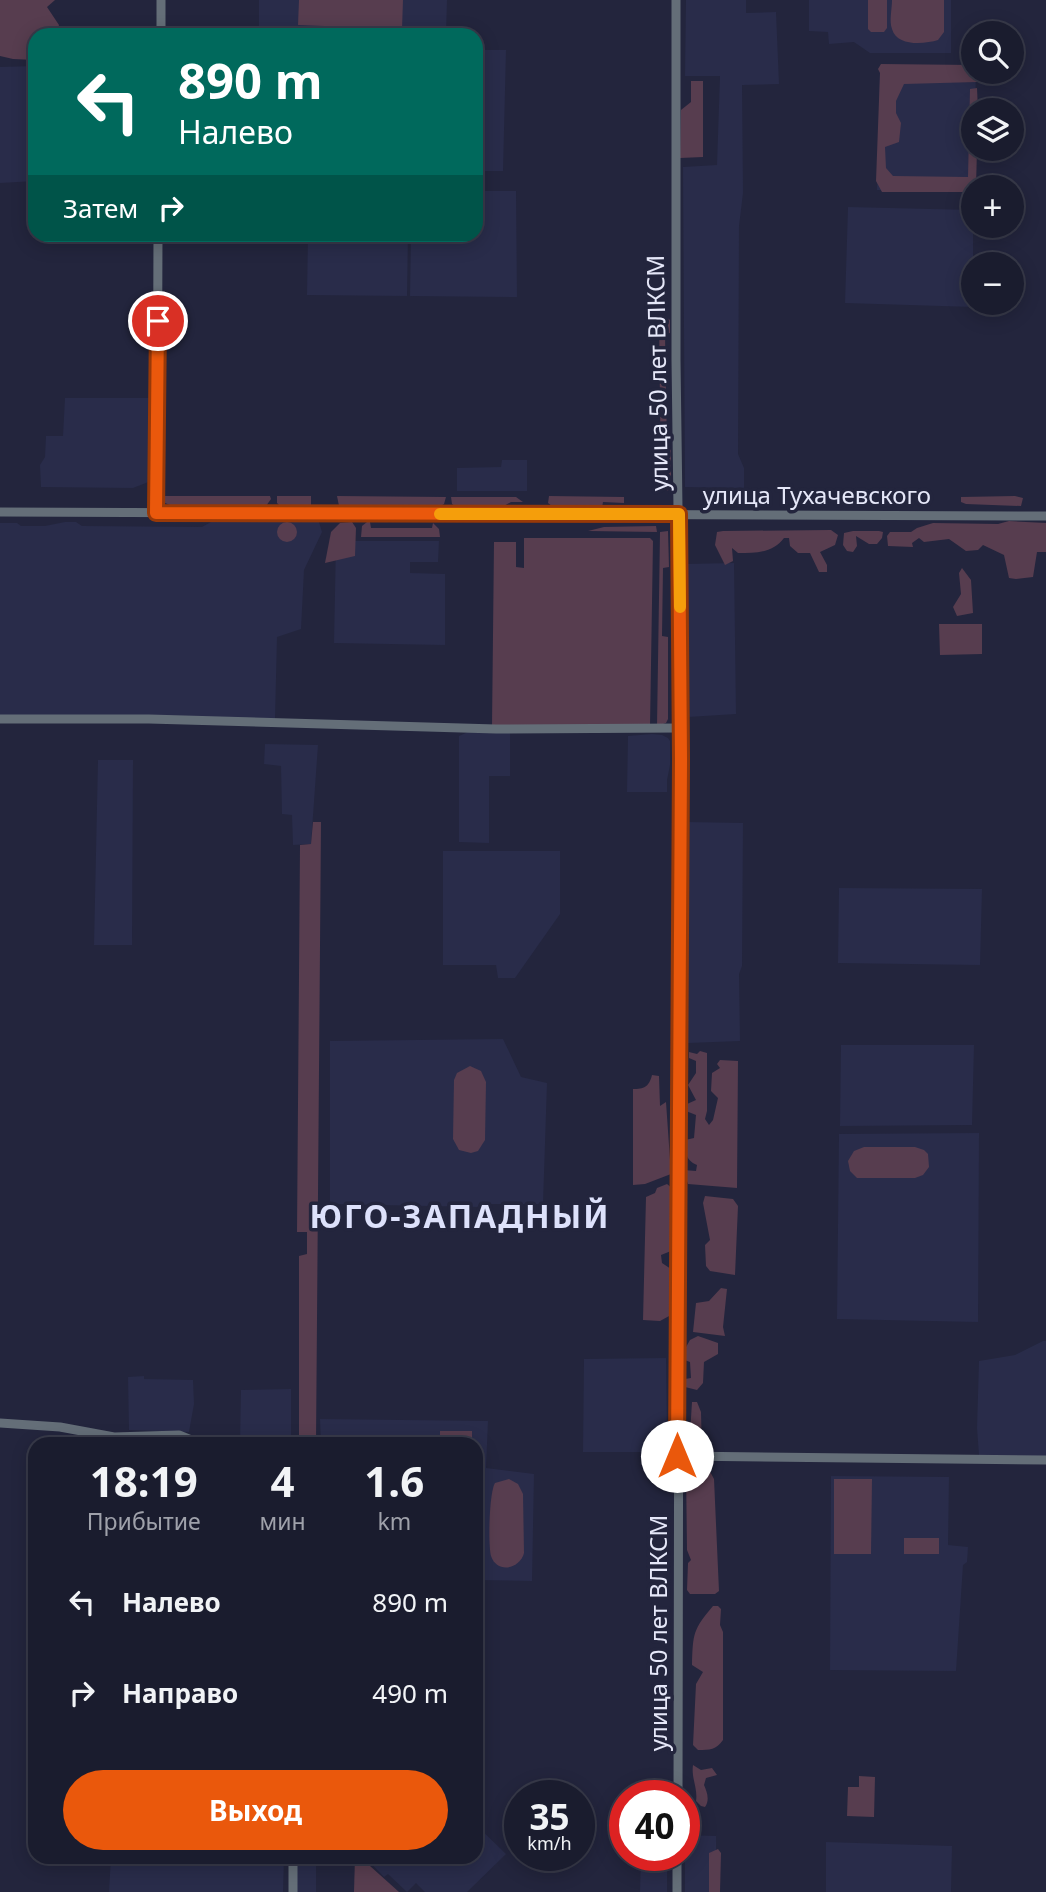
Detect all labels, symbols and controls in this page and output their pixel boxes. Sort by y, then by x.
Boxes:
map controls [961,21,1024,315]
button: search [961,21,1024,84]
text: 890 m [178,47,323,113]
icon: left [63,56,154,147]
button: layers [961,98,1024,161]
text: Налево [178,110,293,153]
button: + [961,175,1024,238]
icon: right [152,189,190,227]
text: Затем [63,190,138,226]
button: − [961,252,1024,315]
street label: улица 50 лет ВЛКСМ [638,255,675,492]
pin [128,291,188,351]
icon: arrive [139,302,177,340]
street label: улица Тухачевского [703,478,931,511]
district label: ЮГО-ЗАПАДНЫЙ [310,1194,610,1237]
position arrow [640,1419,714,1493]
text: 18:19 [90,1452,198,1509]
text: 4 [271,1452,295,1509]
text: 1.6 [364,1452,424,1509]
text: Прибытие [87,1505,201,1537]
text: мин [260,1505,306,1537]
text: km [377,1505,411,1537]
street label: улица 50 лет ВЛКСМ [641,1515,674,1751]
icon: left [63,1583,101,1621]
text: Налево [122,1584,221,1620]
text: 890 m [372,1584,448,1620]
icon: right [63,1674,101,1712]
text: Направо [122,1675,238,1711]
text: 490 m [372,1675,448,1711]
button: Выход [63,1770,448,1850]
speed limit sign: 40 [609,1780,700,1871]
text: 35 [529,1793,570,1840]
text: km/h [527,1831,572,1855]

